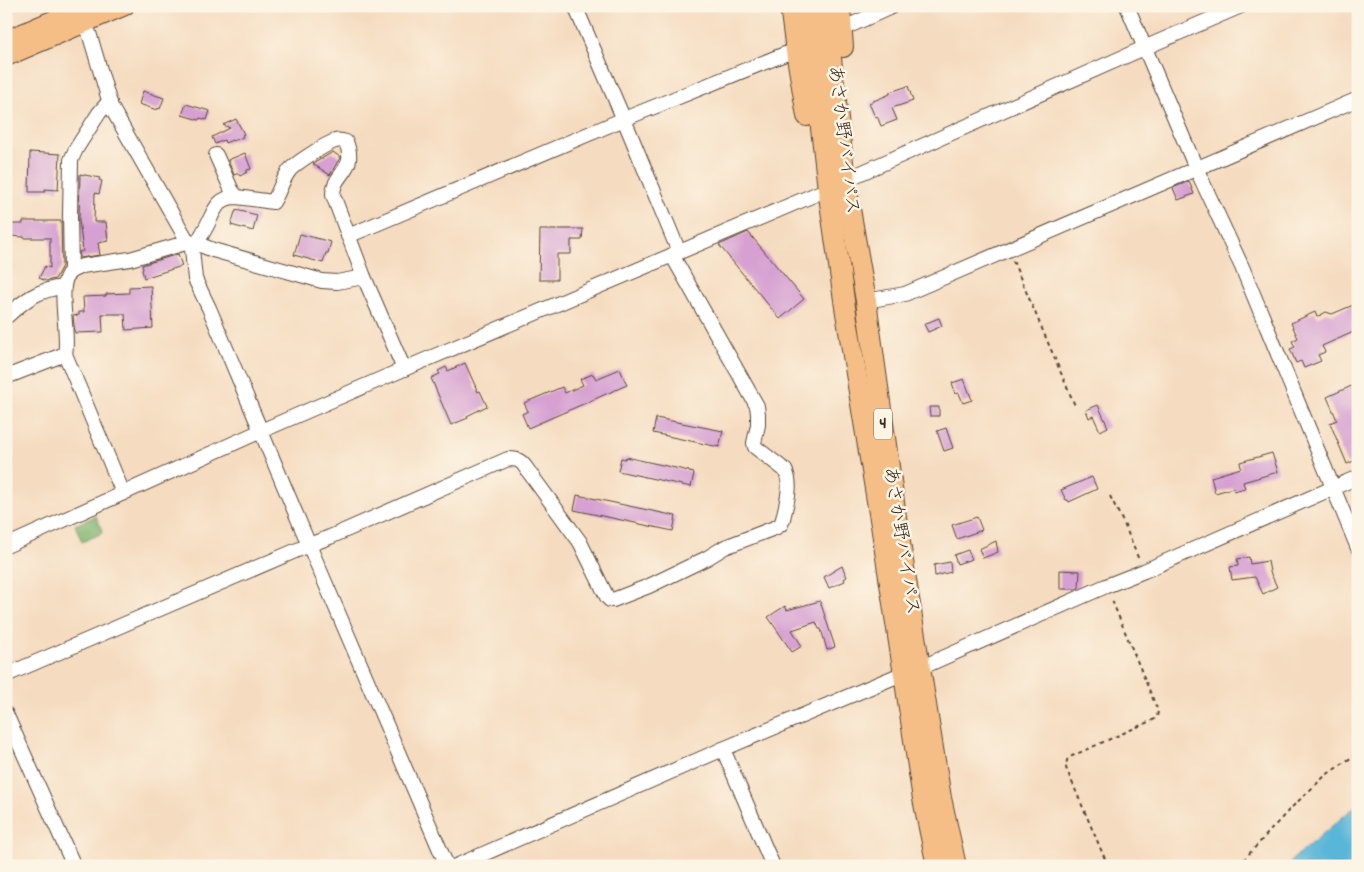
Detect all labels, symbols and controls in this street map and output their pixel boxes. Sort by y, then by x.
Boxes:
street label: あさか野バイパス [819,64,865,216]
road number: 4 [874,408,892,439]
street label: あさか野バイパス [875,465,925,617]

